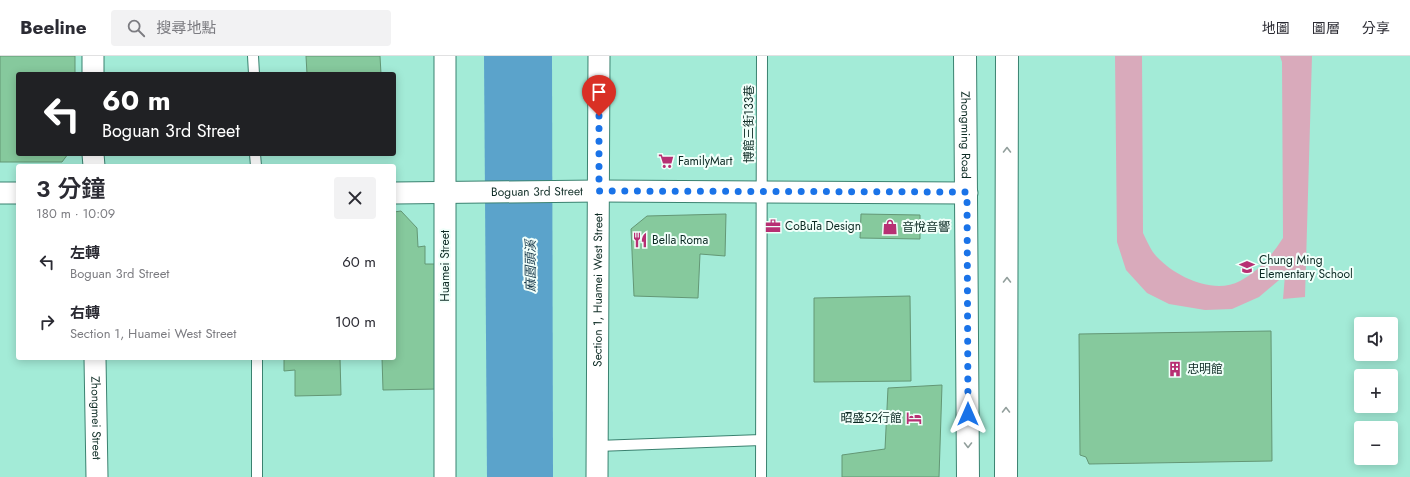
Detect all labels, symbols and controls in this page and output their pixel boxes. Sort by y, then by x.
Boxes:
search box [111,10,391,46]
text: Beeline [20,14,87,41]
icon: search [125,17,147,39]
text: 搜尋地點 [157,17,217,39]
text: 地圖 [1262,18,1290,38]
text: 圖層 [1312,18,1340,38]
text: 分享 [1362,18,1390,38]
pin [582,75,616,116]
text: 60 m [102,80,171,121]
icon: arrive [588,81,610,103]
street label: 博館三街133巷 [740,85,758,163]
icon: left [36,88,88,140]
street label: Zhongming Road [956,91,975,179]
text: Boguan 3rd Street [102,118,240,144]
one-way arrow [1003,147,1011,153]
supermarket icon: FamilyMart [657,152,675,170]
place label: FamilyMart [678,152,733,170]
text: 3 分鐘 [36,171,106,206]
button: close [334,177,376,219]
street label: Boguan 3rd Street [491,182,583,201]
text: 180 m · 10:09 [36,204,115,223]
street label: Section 1, Huamei West Street [589,213,607,367]
office icon: CoBuTa Design [764,217,782,235]
place label: CoBuTa Design [785,217,861,235]
shop icon: 音悅音響 [881,218,899,236]
place label: 音悅音響 [902,218,950,236]
street label: Huamei Street [436,230,454,302]
restaurant icon: Bella Roma [631,231,649,249]
place label: Bella Roma [652,231,708,249]
water label: 麻園頭溪 [521,238,540,292]
text: 左轉 [70,242,100,264]
icon: left [36,251,58,273]
text: 60 m [342,251,376,273]
place label: Chung Ming Elementary School [1259,251,1353,283]
school or university icon: Chung Ming Elementary School [1238,258,1256,276]
text: Boguan 3rd Street [70,264,169,283]
one-way arrow [1003,277,1011,283]
text: 右轉 [70,302,100,324]
icon: right [36,311,58,333]
text: 100 m [335,311,376,333]
map controls [1354,317,1398,465]
button: sound [1354,317,1398,361]
text: Section 1, Huamei West Street [70,324,236,343]
building icon: 忠明館 [1166,360,1184,378]
place label: 忠明館 [1187,360,1223,378]
button: + [1354,369,1398,413]
street label: Zhongmei Street [86,376,106,460]
position arrow [947,393,989,435]
one-way arrow [1002,407,1010,413]
place label: 昭盛52行館 [840,409,902,427]
hotel icon: 昭盛52行館 [905,409,923,427]
button: − [1354,421,1398,465]
one-way arrow [964,442,972,448]

